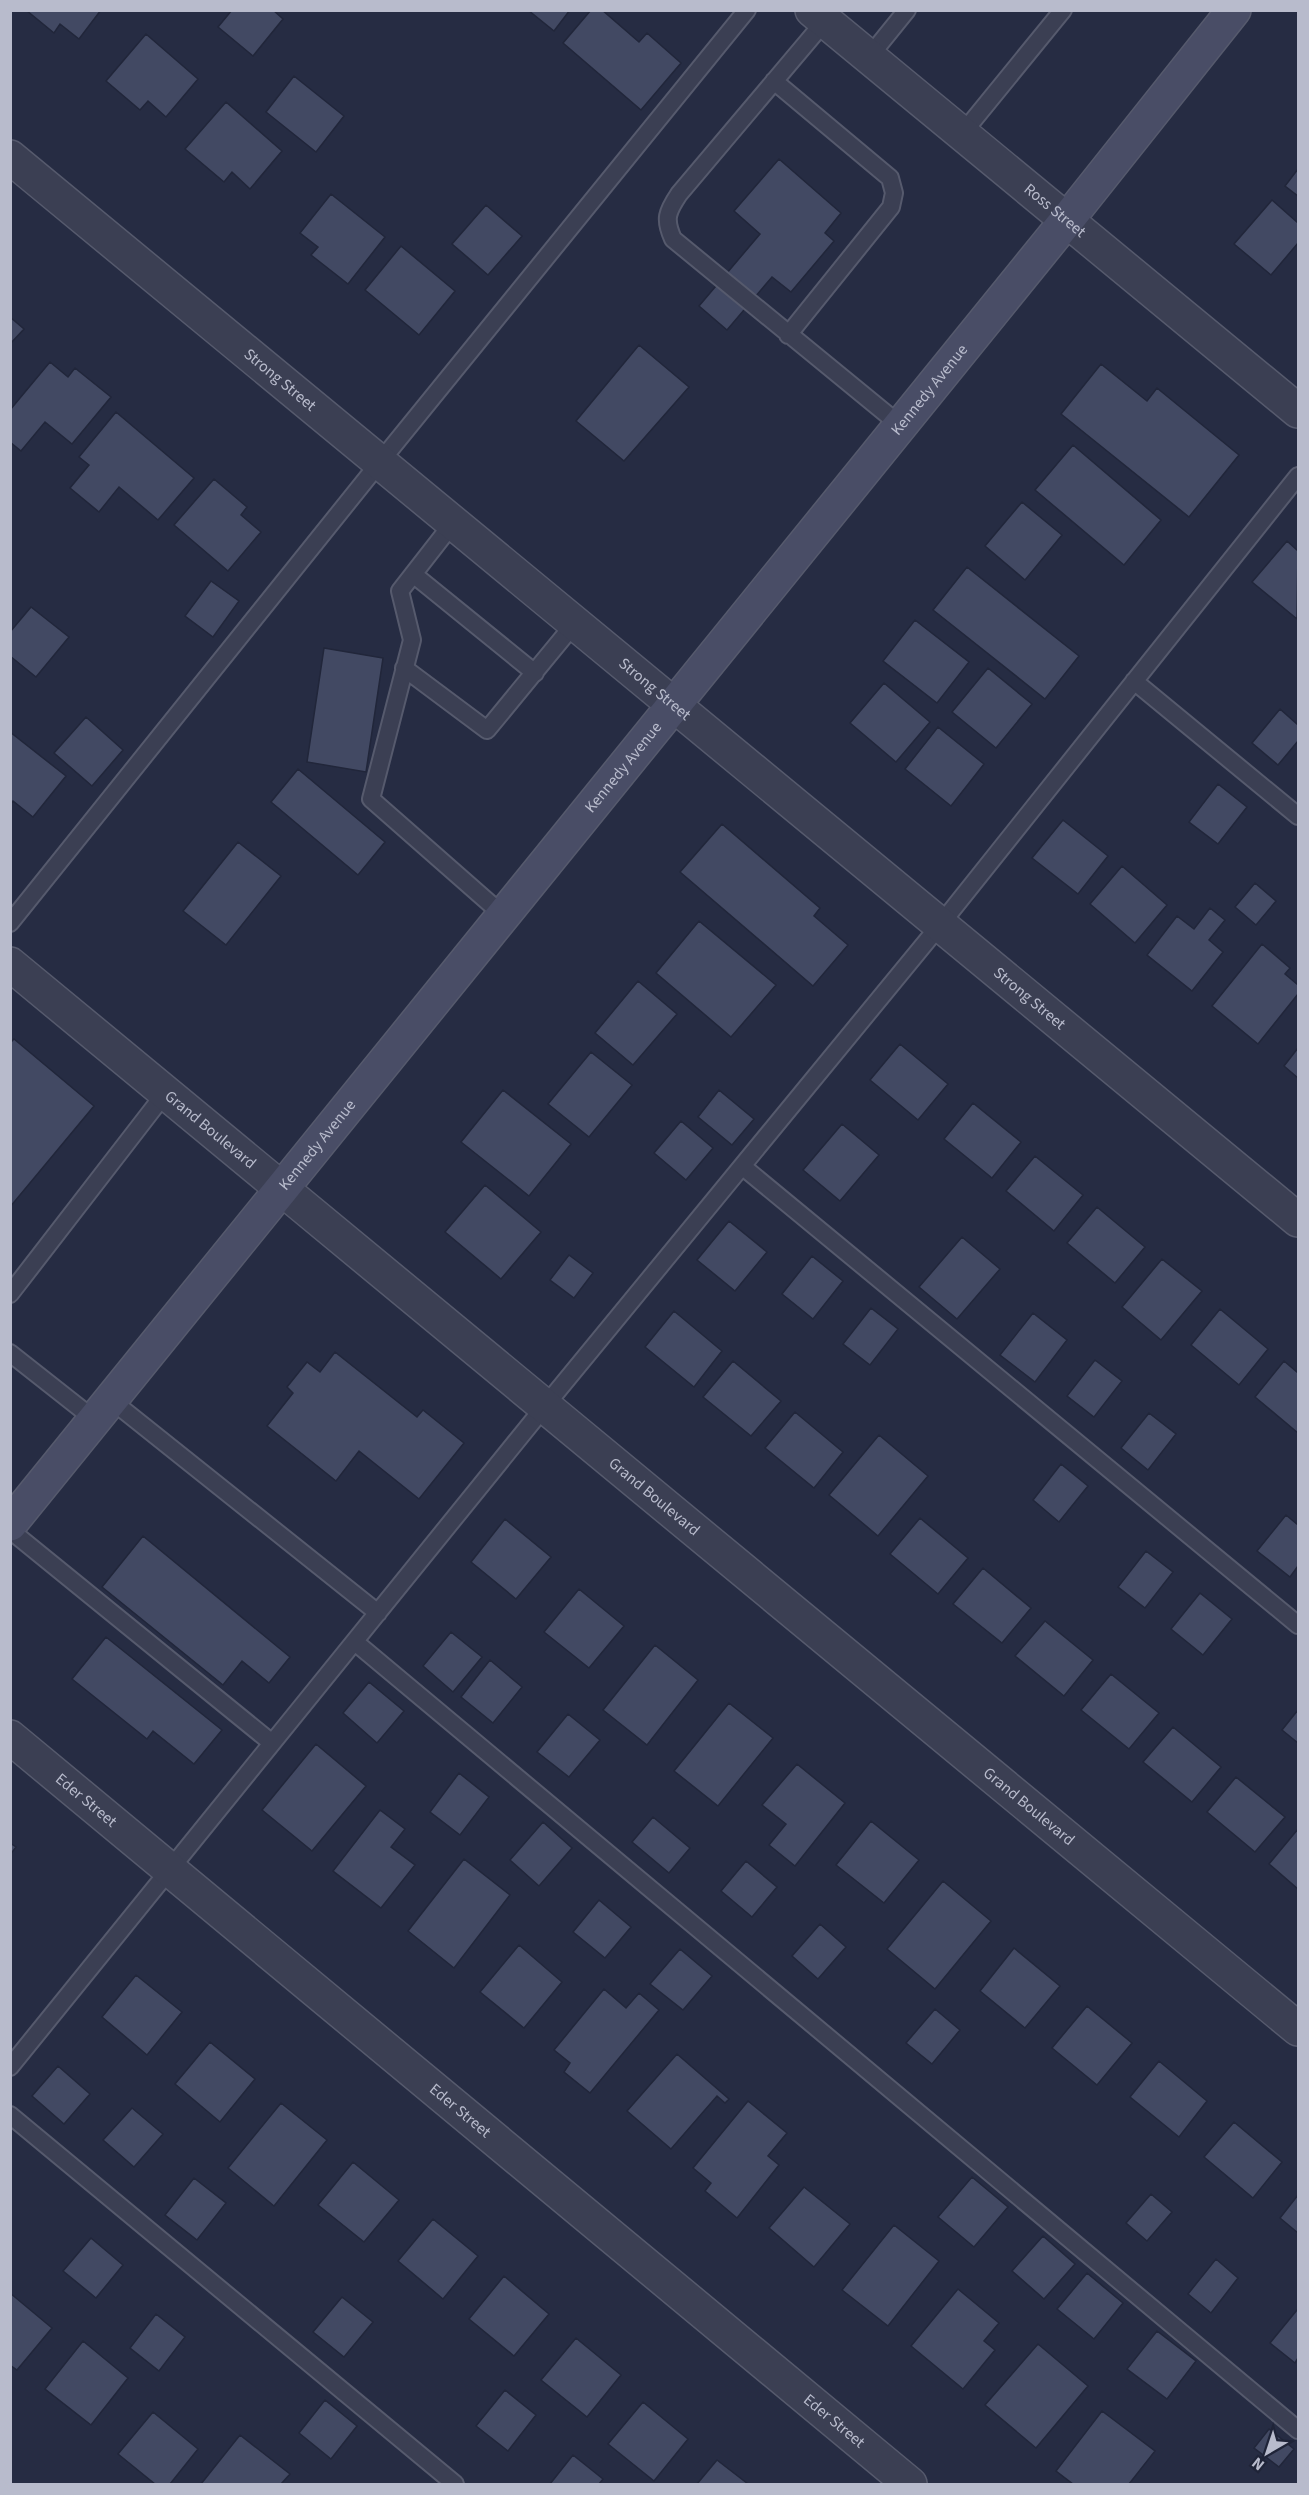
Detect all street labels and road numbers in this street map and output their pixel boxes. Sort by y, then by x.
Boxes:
street label: Ross Street [1019,178,1091,243]
street label: Kennedy Avenue [886,340,973,440]
street label: Strong Street [239,343,321,417]
street label: Strong Street [614,653,696,726]
street label: Kennedy Avenue [580,717,667,818]
street label: Strong Street [989,962,1071,1035]
street label: Grand Boulevard [160,1085,261,1174]
street label: Kennedy Avenue [274,1095,361,1195]
street label: Grand Boulevard [604,1452,705,1541]
street label: Grand Boulevard [978,1762,1079,1851]
street label: Eder Street [51,1768,122,1833]
street label: Eder Street [425,2079,496,2143]
street label: Eder Street [799,2389,870,2453]

